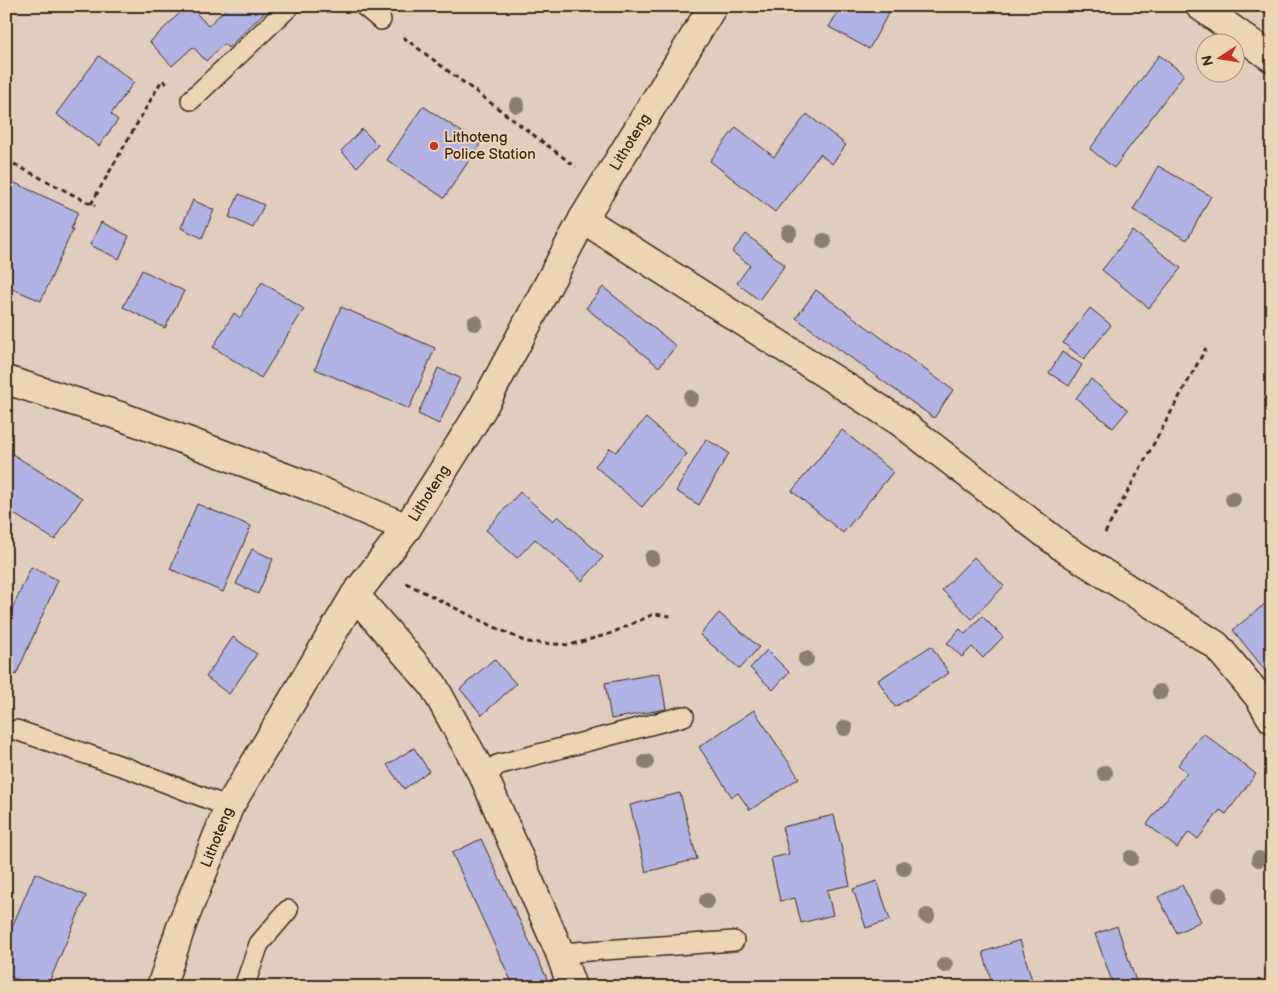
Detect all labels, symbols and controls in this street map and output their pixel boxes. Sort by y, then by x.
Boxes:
north arrow [1196,32,1246,82]
text: N [1198,54,1217,68]
street label: Lithoteng [605,110,655,174]
place label: Lithoteng Police Station [444,128,536,164]
marker: Lithoteng Police Station [428,140,440,152]
street label: Lithoteng [404,461,454,525]
street label: Lithoteng [196,804,238,870]

